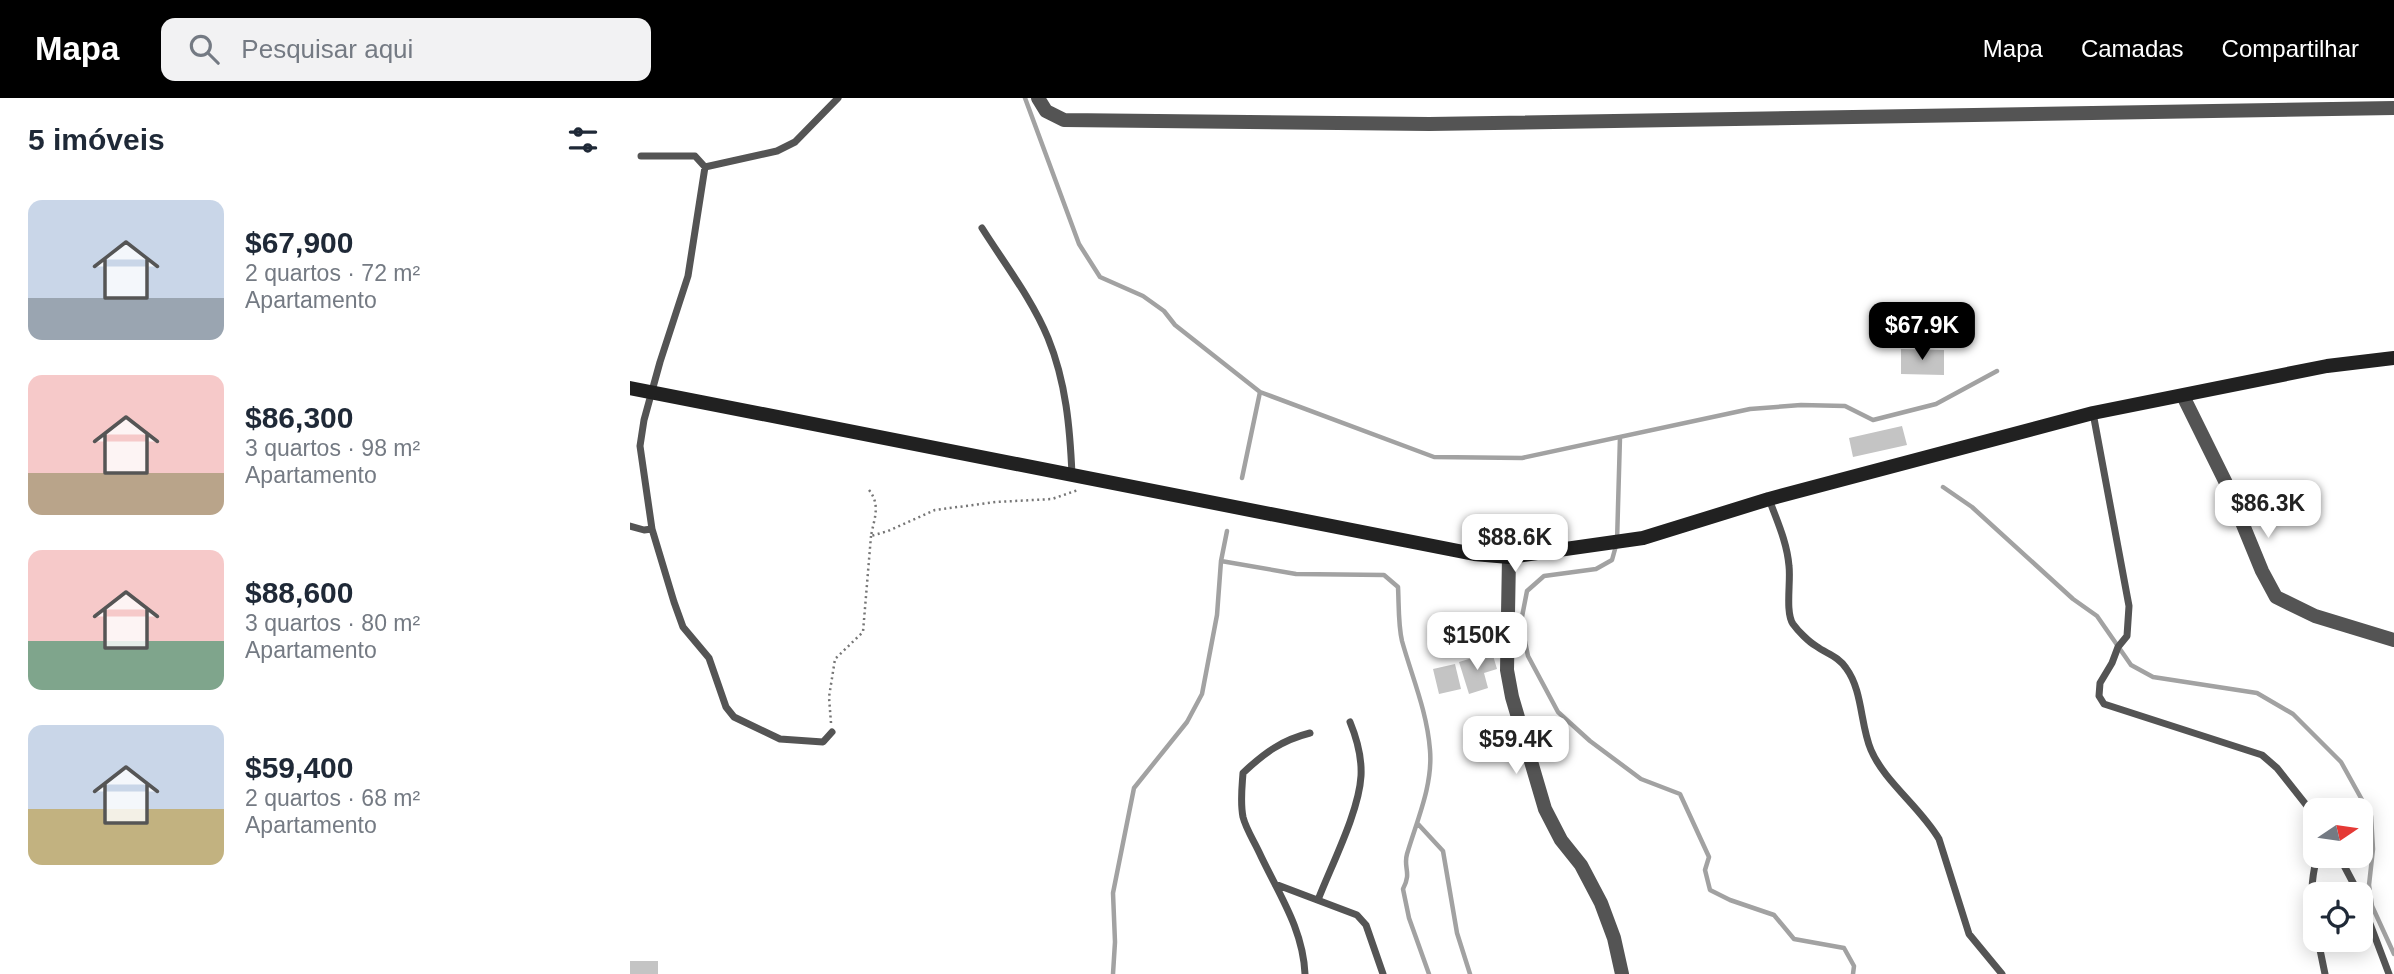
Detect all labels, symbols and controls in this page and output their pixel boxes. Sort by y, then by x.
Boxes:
search box [161,18,651,81]
text: Mapa [35,30,119,67]
icon: search [185,30,223,68]
text: Pesquisar aqui [241,34,413,64]
text: Mapa [1983,35,2043,62]
text: Camadas [2081,35,2184,62]
text: Compartilhar [2222,35,2359,62]
icon: filters [564,121,602,159]
text: 5 imóveis [28,123,165,156]
text: $67,900 [245,226,353,259]
icon: home [84,228,168,312]
text: 2 quartos · 72 m² [245,260,420,286]
text: Apartamento [245,287,377,313]
pin: $67.9K [1865,302,1979,362]
text: $67.9K [1885,312,1959,338]
text: $86,300 [245,401,353,434]
icon: home [84,403,168,487]
text: 3 quartos · 98 m² [245,435,420,461]
text: Apartamento [245,462,377,488]
pin: $86.3K [2211,480,2325,540]
text: $86.3K [2231,490,2305,516]
pin: $88.6K [1458,514,1572,574]
text: $88.6K [1478,524,1552,550]
text: $88,600 [245,576,353,609]
icon: home [84,578,168,662]
text: 3 quartos · 80 m² [245,610,420,636]
pin: $150K [1428,612,1526,672]
text: $150K [1443,622,1511,648]
text: Apartamento [245,637,377,663]
pin: $59.4K [1459,716,1573,776]
text: $59.4K [1479,726,1553,752]
text: $59,400 [245,751,353,784]
icon: home [84,753,168,837]
text: 2 quartos · 68 m² [245,785,420,811]
north arrow [2303,798,2373,868]
map controls [2303,798,2373,952]
text: Apartamento [245,812,377,838]
button: locate [2303,882,2373,952]

